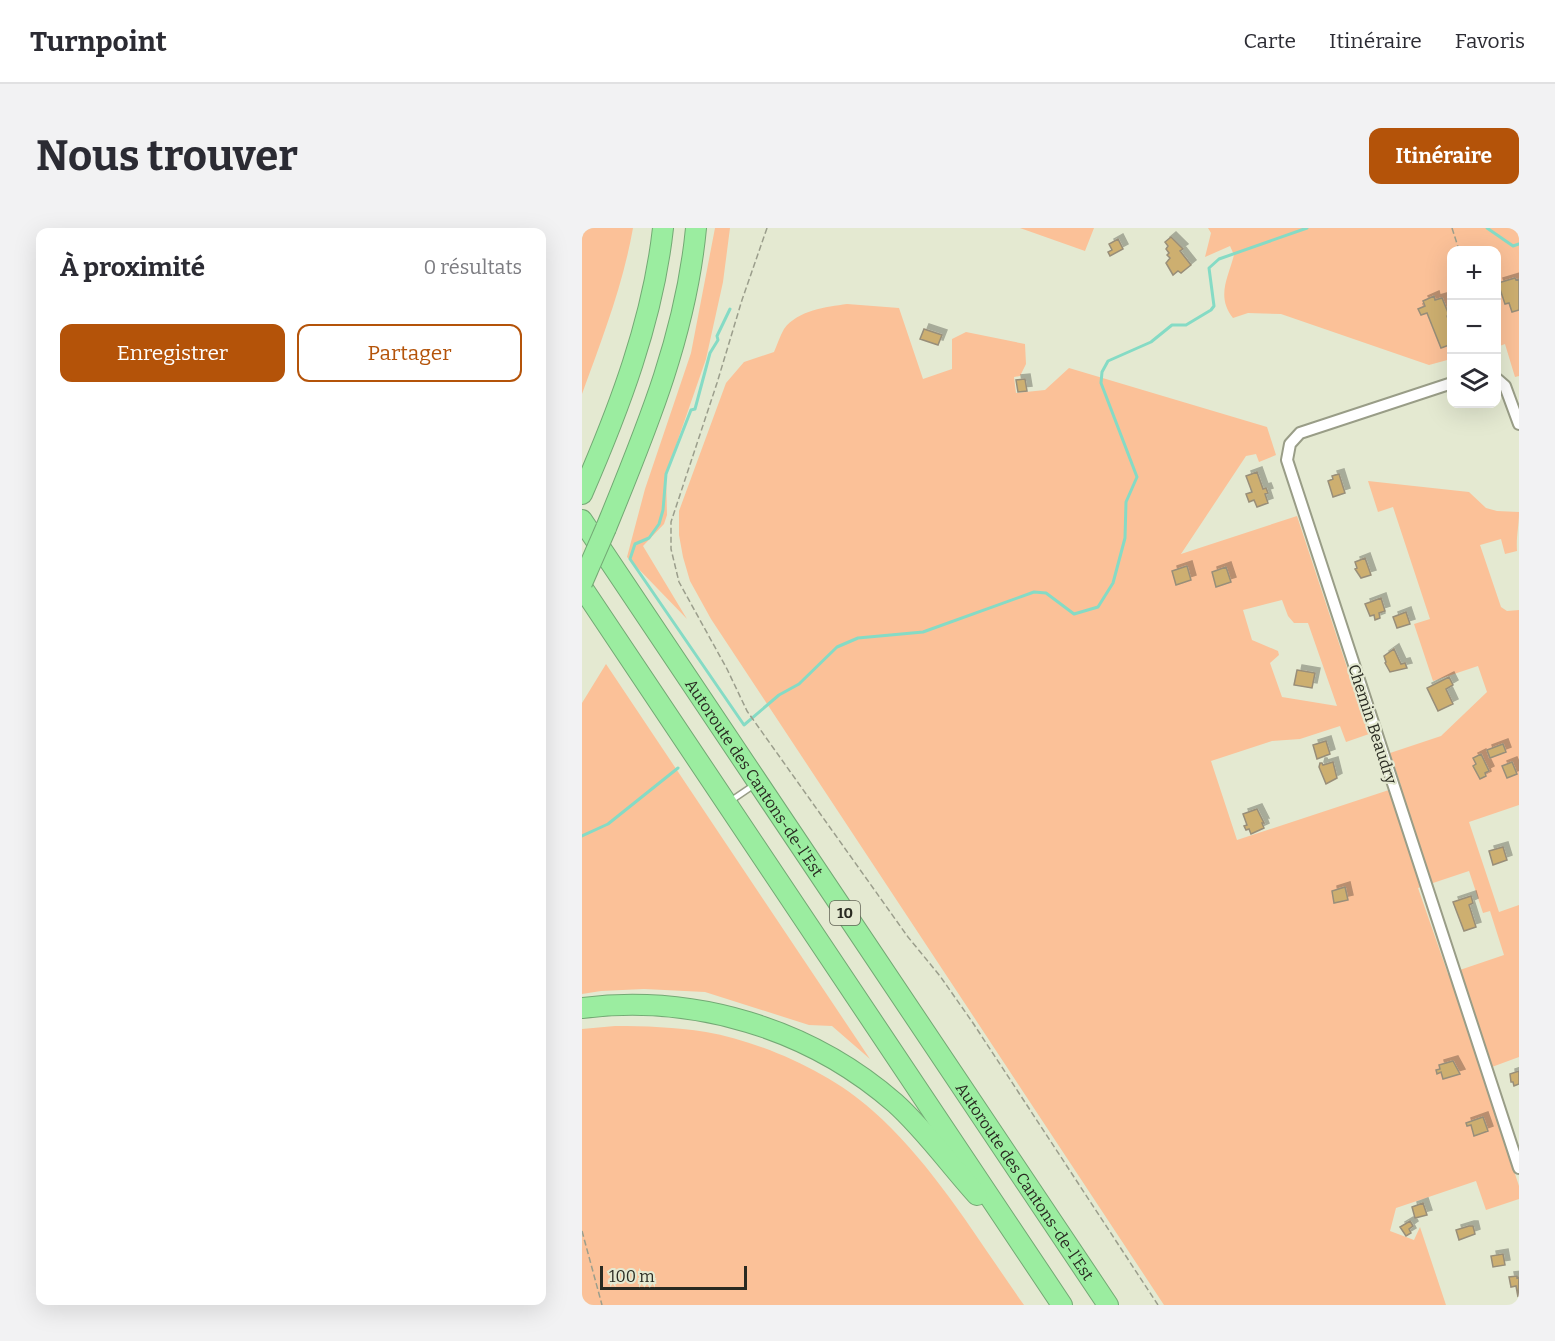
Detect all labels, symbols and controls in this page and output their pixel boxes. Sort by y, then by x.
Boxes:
text: Turnpoint [30,25,167,58]
text: Carte [1243,28,1296,54]
text: Itinéraire [1329,28,1422,54]
text: Favoris [1455,28,1525,54]
button: Itinéraire [1369,128,1519,184]
text: Nous trouver [36,131,298,181]
map controls [1447,246,1501,408]
button: + [1447,246,1501,300]
text: À proximité [60,252,205,283]
text: 0 résultats [424,255,522,279]
button: − [1447,300,1501,354]
button: Enregistrer [60,324,285,382]
button: Partager [297,324,522,382]
button: layers [1447,354,1501,408]
street label: Chemin Beaudry [1344,662,1401,787]
street label: Autoroute des Cantons-de-l'Est [681,675,827,880]
road number: 10 [830,901,860,925]
street label: Autoroute des Cantons-de-l'Est [952,1079,1098,1284]
scale bar [600,1263,747,1290]
text: 100 m [609,1267,654,1286]

